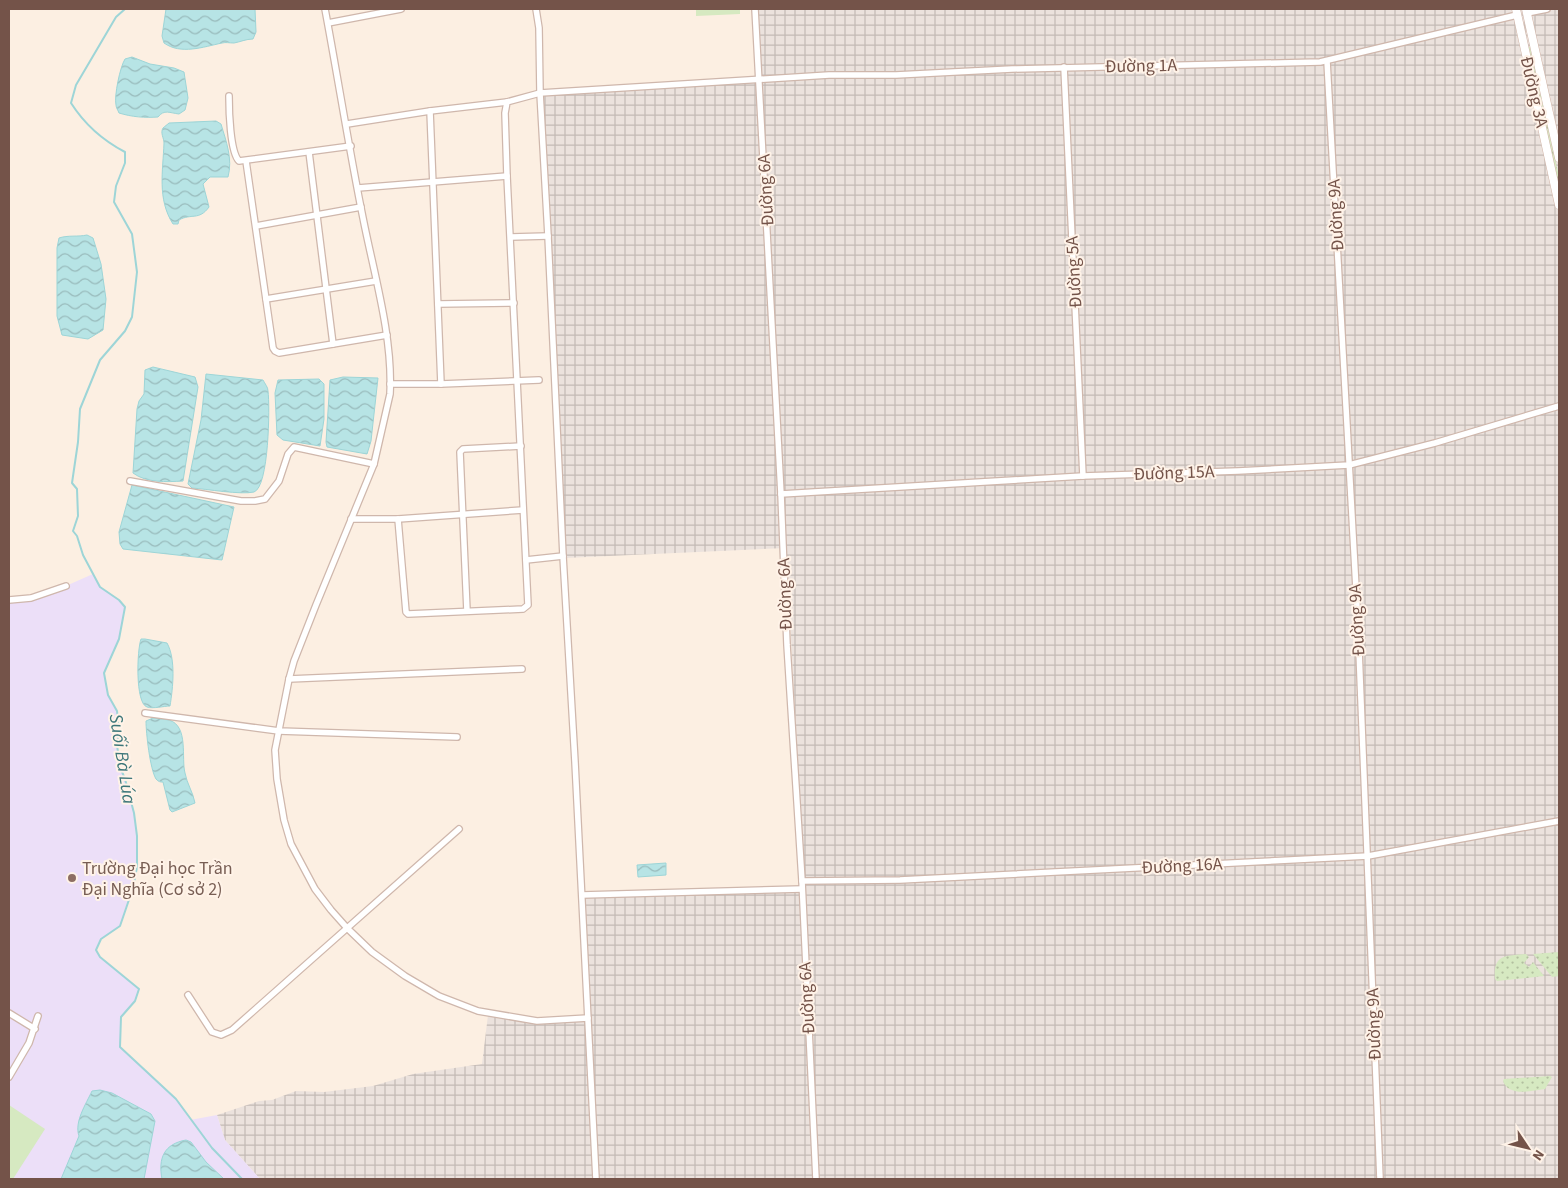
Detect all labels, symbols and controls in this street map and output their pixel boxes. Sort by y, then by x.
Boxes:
street label: Đường 1A [1105,53,1178,79]
street label: Đường 3A [1514,54,1554,130]
street label: Đường 6A [752,153,780,227]
street label: Đường 9A [1322,178,1350,252]
street label: Đường 5A [1060,235,1088,309]
street label: Đường 15A [1133,459,1215,487]
street label: Đường 6A [771,557,799,631]
street label: Đường 9A [1343,583,1371,657]
water label: Suối Bà Lúa [102,712,142,806]
street label: Đường 16A [1141,851,1223,881]
place label: Trường Đại học Trần Đại Nghĩa (Cơ sở 2) [82,856,233,902]
marker: Trường Đại học Trần Đại Nghĩa (Cơ sở 2) [66,872,78,884]
street label: Đường 6A [793,961,821,1035]
street label: Đường 9A [1360,987,1388,1061]
north arrow [1503,1123,1553,1173]
text: N [1527,1145,1549,1164]

